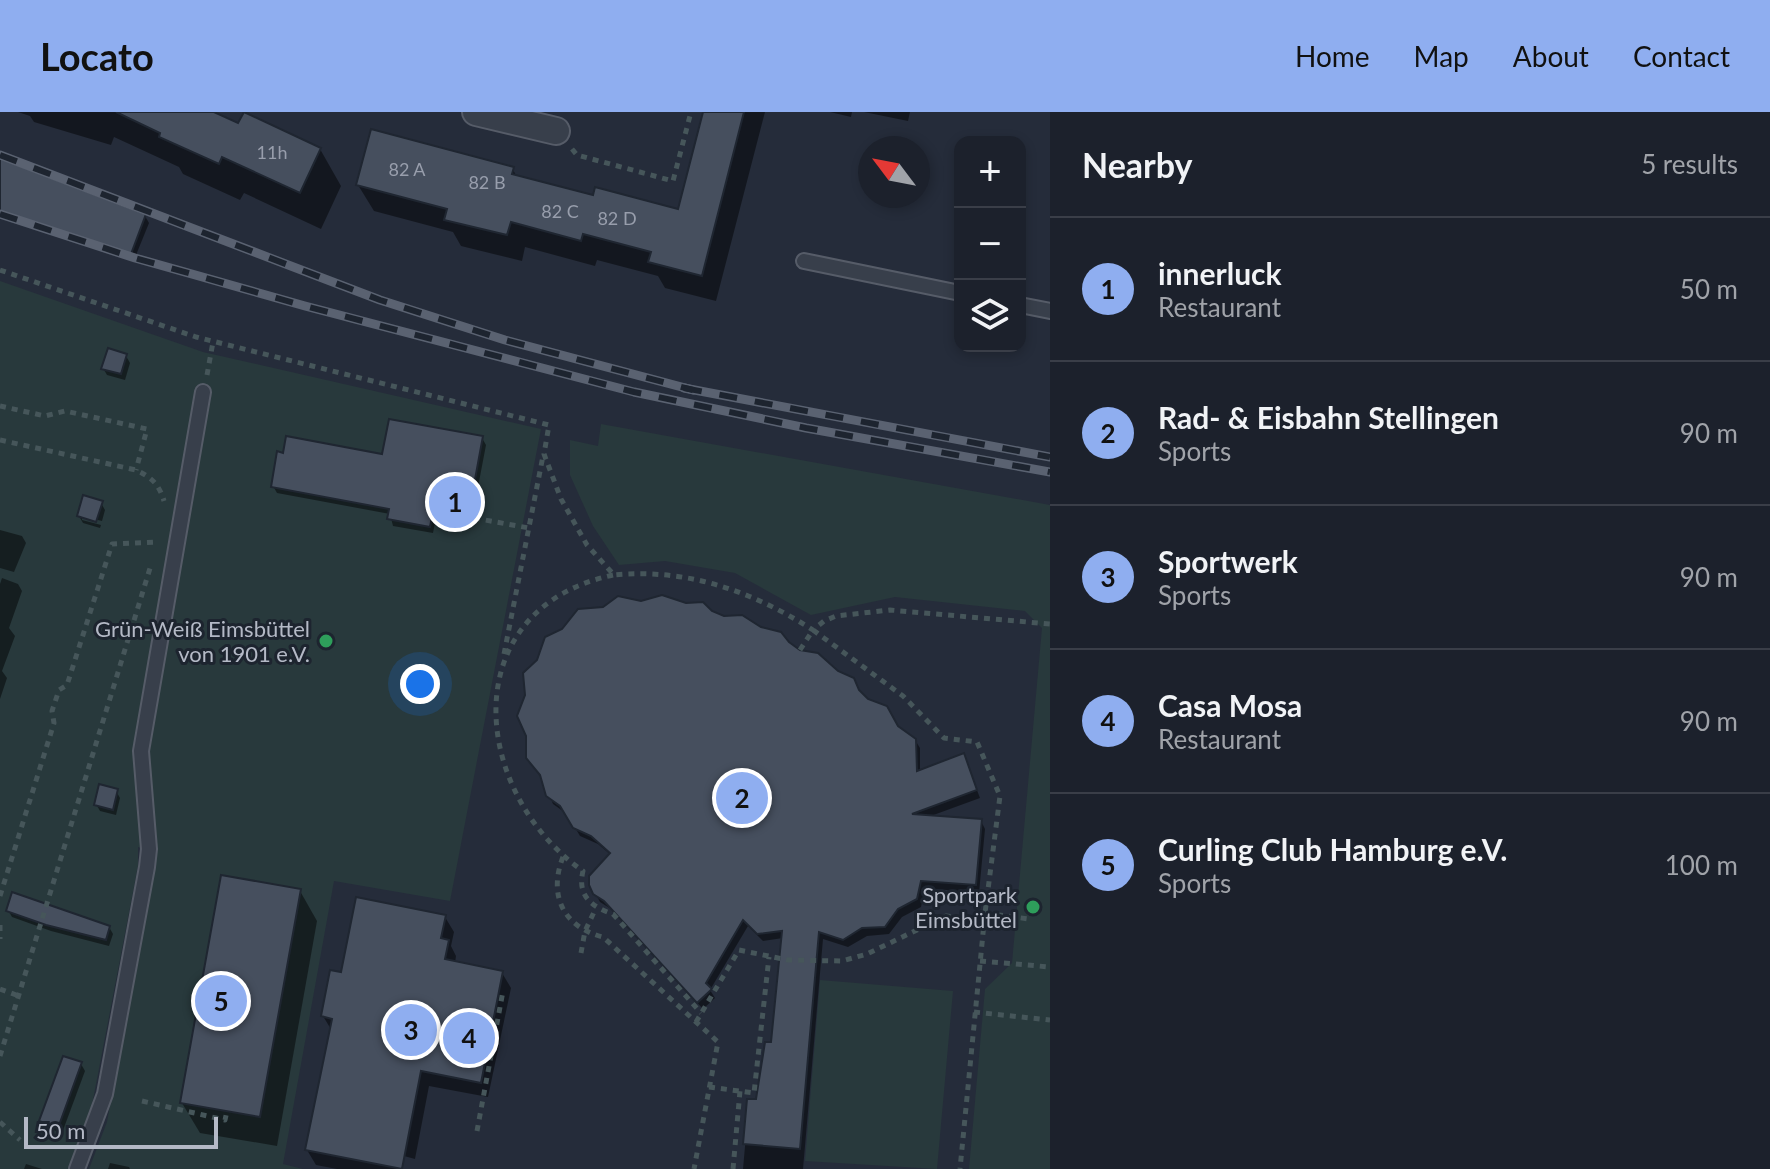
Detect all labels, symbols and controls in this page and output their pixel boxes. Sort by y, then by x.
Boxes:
text: Locato [40,33,154,79]
text: Home [1295,39,1370,73]
text: Map [1414,39,1469,73]
text: About [1513,39,1589,73]
text: Contact [1633,39,1730,73]
north arrow [858,136,930,208]
map controls [954,136,1026,352]
button: + [954,136,1026,208]
house number: 11h [257,141,287,163]
text: Nearby [1082,144,1193,185]
text: 5 results [1641,148,1738,180]
house number: 82 A [388,158,426,180]
house number: 82 B [468,171,506,193]
house number: 82 C [541,200,579,222]
house number: 82 D [597,207,637,229]
button: − [954,208,1026,280]
text: innerluck [1158,255,1282,291]
text: 1 [1100,273,1116,305]
text: 50 m [1680,273,1738,305]
button: layers [954,280,1026,352]
text: Restaurant [1158,291,1281,323]
text: Rad- & Eisbahn Stellingen [1158,399,1499,435]
text: 2 [1100,417,1116,449]
text: 90 m [1680,417,1738,449]
text: Sports [1158,435,1231,467]
pin: 1 [429,472,481,532]
text: Sportwerk [1158,543,1298,579]
text: 3 [1100,561,1116,593]
text: 90 m [1680,561,1738,593]
text: Sports [1158,579,1231,611]
place label: Grün-Weiß Eimsbüttel von 1901 e.V. [95,615,310,667]
marker: Grün-Weiß Eimsbüttel von 1901 e.V. [317,632,335,650]
your location [400,664,440,704]
text: Casa Mosa [1158,687,1302,723]
text: 4 [1100,705,1116,737]
text: 90 m [1680,705,1738,737]
text: Restaurant [1158,723,1281,755]
pin: 2 [716,768,768,828]
text: Curling Club Hamburg e.V. [1158,831,1508,867]
text: 5 [1100,849,1116,881]
text: 100 m [1665,849,1738,881]
text: Sports [1158,867,1231,899]
place label: Sportpark Eimsbüttel [915,881,1018,933]
marker: Sportpark Eimsbüttel [1024,898,1042,916]
pin: 5 [195,971,247,1031]
pin: 3 [385,1000,437,1060]
pin: 4 [443,1008,495,1068]
scale bar [24,1113,218,1149]
text: 50 m [36,1117,85,1144]

